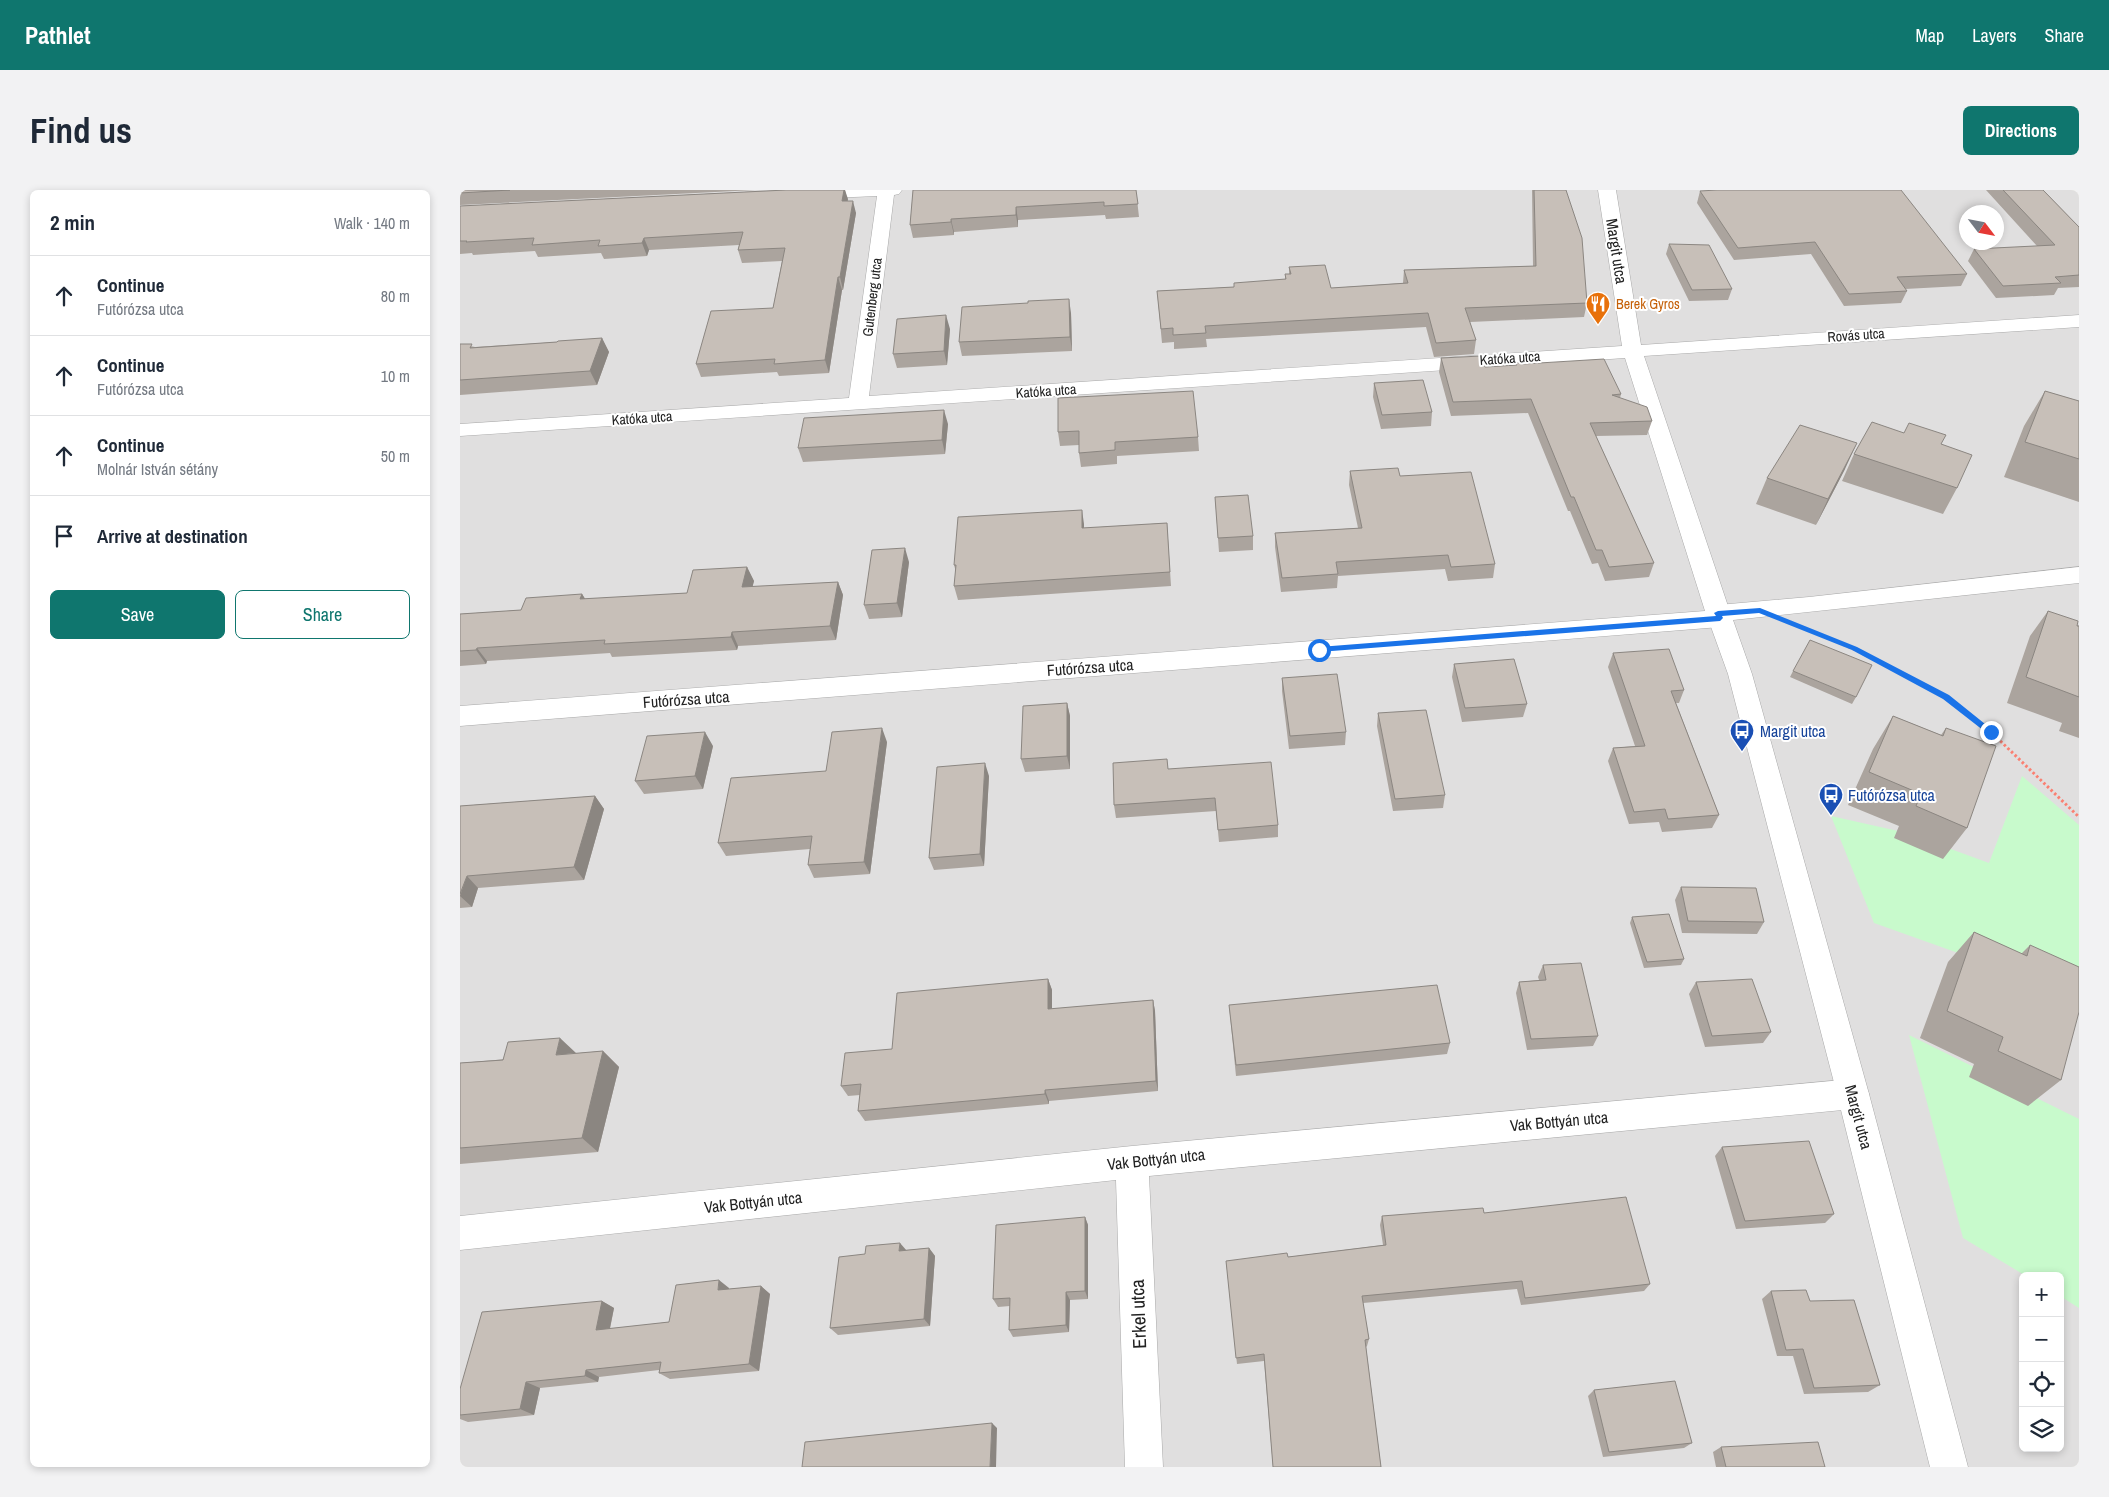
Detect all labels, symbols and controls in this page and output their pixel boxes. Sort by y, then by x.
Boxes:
text: Pathlet [25,19,91,51]
text: Map [1916,23,1944,48]
text: Layers [1972,23,2017,48]
text: Share [2045,23,2084,48]
button: Directions [1963,106,2079,155]
text: Find us [30,107,132,154]
north arrow [1959,205,2004,250]
text: 2 min [50,208,95,237]
text: Walk · 140 m [334,212,410,234]
street label: Margit utca [1601,217,1633,286]
street label: Gutenberg utca [858,256,886,337]
text: Continue [97,272,165,298]
icon: ahead [50,282,78,310]
text: 80 m [381,285,410,307]
restaurant icon: Berek Gyros [1585,291,1611,325]
place label: Berek Gyros [1616,295,1680,313]
text: Futórózsa utca [97,298,184,320]
street label: Rovás utca [1827,324,1886,346]
street label: Katóka utca [1479,347,1541,369]
text: Continue [97,352,165,378]
icon: ahead [50,362,78,390]
text: 10 m [381,365,410,387]
text: Futórózsa utca [97,378,184,400]
street label: Katóka utca [1015,380,1077,402]
street label: Katóka utca [611,407,673,429]
text: Continue [97,432,165,458]
icon: ahead [50,442,78,470]
text: 50 m [381,445,410,467]
text: Molnár István sétány [97,458,218,480]
icon: arrive [50,522,78,550]
text: Arrive at destination [97,523,248,549]
button: Save [50,590,225,639]
button: Share [235,590,410,639]
route start [1308,639,1331,662]
street label: Futórózsa utca [1046,653,1135,681]
street label: Futórózsa utca [642,685,731,713]
bus stop icon: Margit utca [1729,718,1755,752]
place label: Margit utca [1760,720,1826,742]
route end [1980,721,2003,744]
bus stop icon: Futórózsa utca [1818,782,1844,816]
place label: Futórózsa utca [1848,784,1935,806]
street label: Margit utca [1840,1082,1878,1152]
street label: Vak Bottyán utca [1509,1106,1610,1136]
street label: Vak Bottyán utca [1106,1143,1207,1175]
street label: Vak Bottyán utca [703,1186,804,1218]
map controls [2019,1272,2064,1452]
button: + [2019,1272,2064,1317]
street label: Erkel utca [1124,1279,1152,1349]
button: − [2019,1317,2064,1362]
button: locate [2019,1362,2064,1407]
button: layers [2019,1407,2064,1452]

